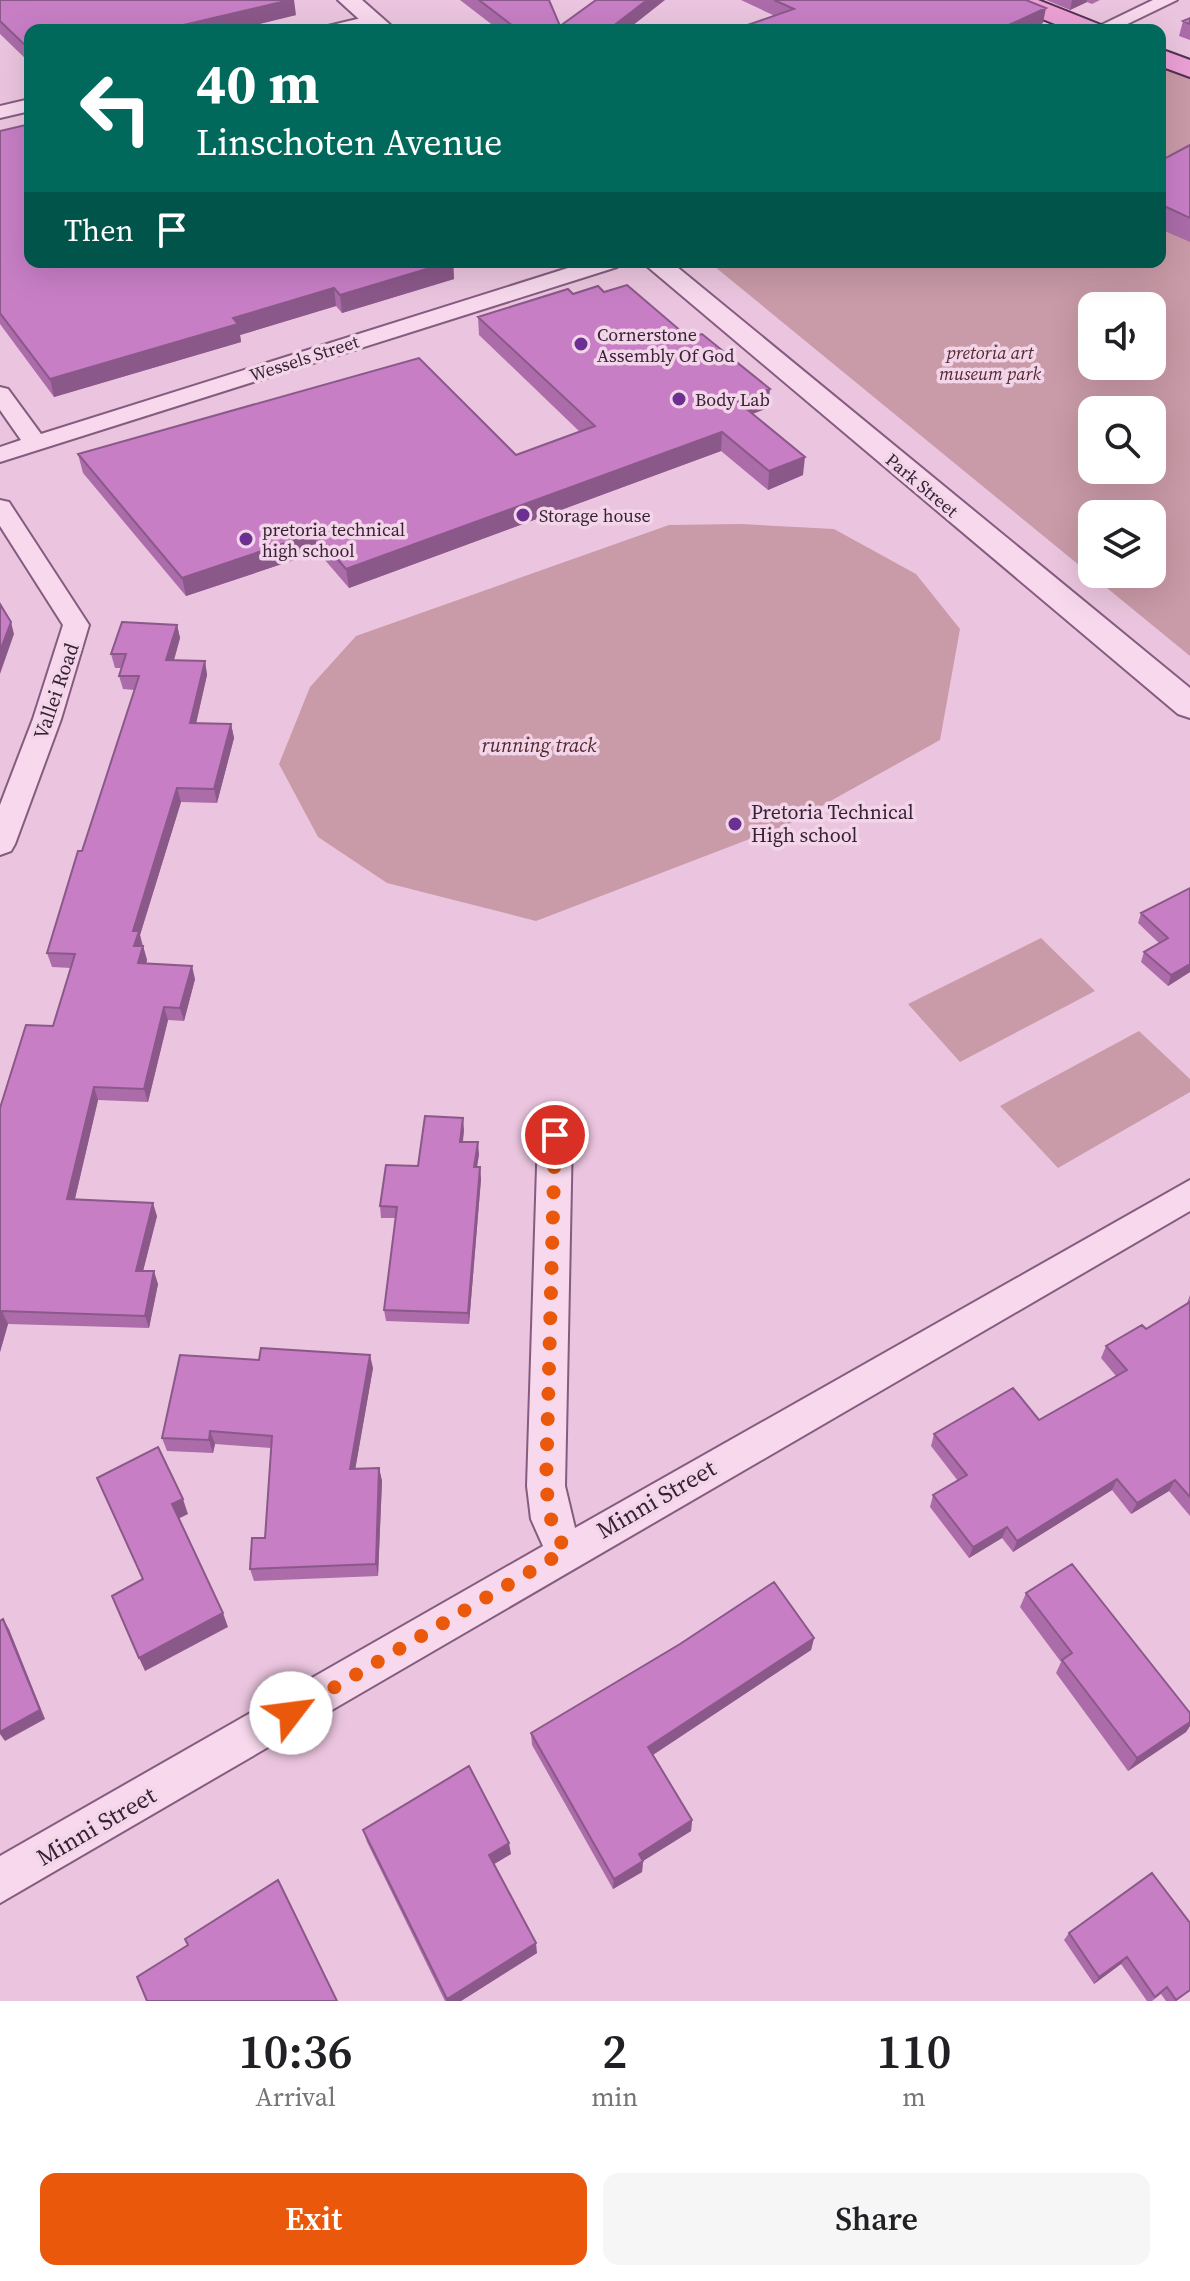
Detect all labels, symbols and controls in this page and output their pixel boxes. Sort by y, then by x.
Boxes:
text: 40 m [196,45,319,122]
icon: left [64,56,168,160]
text: Linschoten Avenue [196,118,502,167]
icon: arrive [150,208,194,252]
text: Then [64,210,134,251]
map controls [1078,292,1166,588]
button: sound [1078,292,1166,380]
place label: Cornerstone Assembly Of God [597,322,734,368]
street label: Wessels Street [246,328,362,387]
marker: Cornerstone Assembly Of God [572,335,590,353]
park label: pretoria art museum park [939,340,1041,386]
place label: Body Lab [695,387,770,412]
marker: Body Lab [670,390,688,408]
button: search [1078,396,1166,484]
street label: Park Street [880,447,964,523]
button: layers [1078,500,1166,588]
place label: Storage house [539,503,651,528]
marker: Storage house [514,506,532,524]
place label: pretoria technical high school [262,517,405,563]
marker: pretoria technical high school [237,530,255,548]
street label: Vallei Road [26,638,86,743]
park label: running track [481,731,597,759]
place label: Pretoria Technical High school [751,798,914,849]
marker: Pretoria Technical High school [726,815,744,833]
pin [521,1101,589,1169]
icon: arrive [533,1113,577,1157]
street label: Minni Street [590,1451,722,1546]
position arrow [249,1671,333,1755]
street label: Minni Street [30,1778,162,1873]
text: 10:36 [238,2018,353,2084]
text: 2 [602,2018,627,2084]
text: 110 [877,2018,951,2084]
text: Arrival [255,2079,336,2115]
text: min [591,2079,638,2115]
text: m [902,2079,926,2115]
button: Exit [40,2173,587,2265]
button: Share [603,2173,1150,2265]

